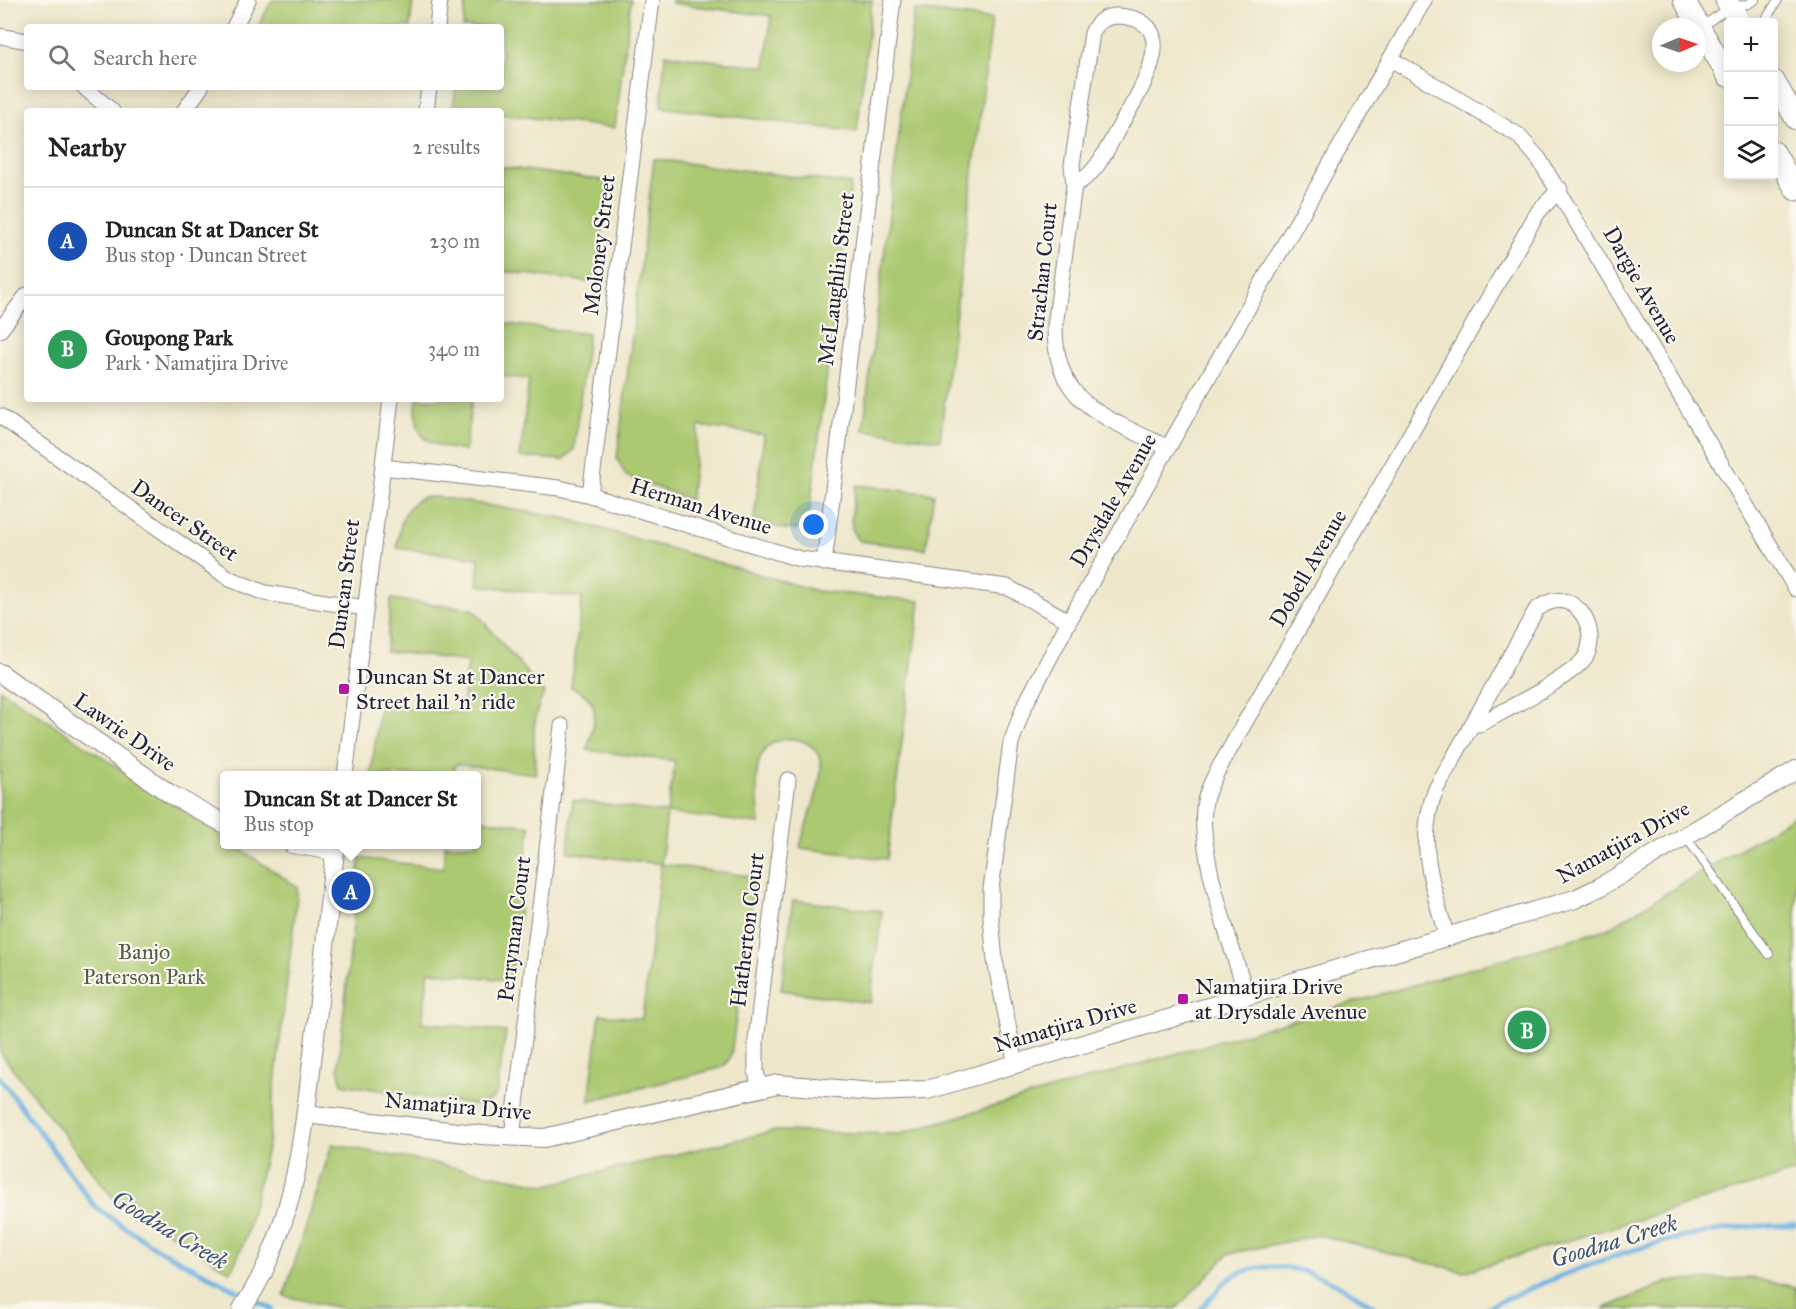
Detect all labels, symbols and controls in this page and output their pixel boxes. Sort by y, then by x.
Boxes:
north arrow [1652,18,1706,72]
map controls [1724,18,1778,180]
button: + [1724,18,1778,72]
search box [24,24,504,90]
icon: search [45,41,78,74]
text: Search here [93,44,197,71]
button: − [1724,72,1778,126]
button: layers [1724,126,1778,180]
text: Nearby [48,131,126,163]
text: 2 results [412,135,480,159]
street label: Moloney Street [577,173,621,317]
street label: McLaughlin Street [812,190,860,367]
street label: Strachan Court [1021,201,1063,343]
text: Duncan St at Dancer St [105,216,319,243]
street label: Dargie Avenue [1598,221,1686,349]
text: A [61,229,74,253]
text: 230 m [429,229,480,253]
text: Bus stop · Duncan Street [105,243,307,267]
text: Goupong Park [105,324,233,351]
text: B [61,337,74,361]
text: 340 m [428,337,480,361]
text: Park · Namatjira Drive [105,351,288,375]
street label: Drysdale Avenue [1064,428,1162,572]
street label: Herman Avenue [627,472,775,540]
street label: Dancer Street [126,473,244,567]
street label: Dobell Avenue [1264,504,1352,632]
your location [799,510,828,539]
street label: Duncan Street [323,517,365,651]
place label: Duncan St at Dancer Street hail 'n' ride [356,663,545,715]
marker: Duncan St at Dancer Street hail 'n' ride [337,682,351,696]
street label: Lawrie Drive [69,687,181,777]
popup [220,771,481,849]
text: Duncan St at Dancer St [244,785,457,812]
street label: Namatjira Drive [1552,794,1694,890]
text: Bus stop [244,812,314,836]
street label: Hatherton Court [724,851,770,1009]
street label: Perryman Court [492,854,536,1003]
pin: A [332,868,370,914]
park label: Banjo Paterson Park [83,938,206,990]
place label: Namatjira Drive at Drysdale Avenue [1195,973,1367,1025]
street label: Namatjira Drive [990,992,1140,1058]
marker: Namatjira Drive at Drysdale Avenue [1176,992,1190,1006]
pin: B [1508,1008,1546,1052]
street label: Namatjira Drive [383,1086,533,1126]
water label: Goodna Creek [106,1183,234,1277]
water label: Goodna Creek [1547,1207,1681,1274]

